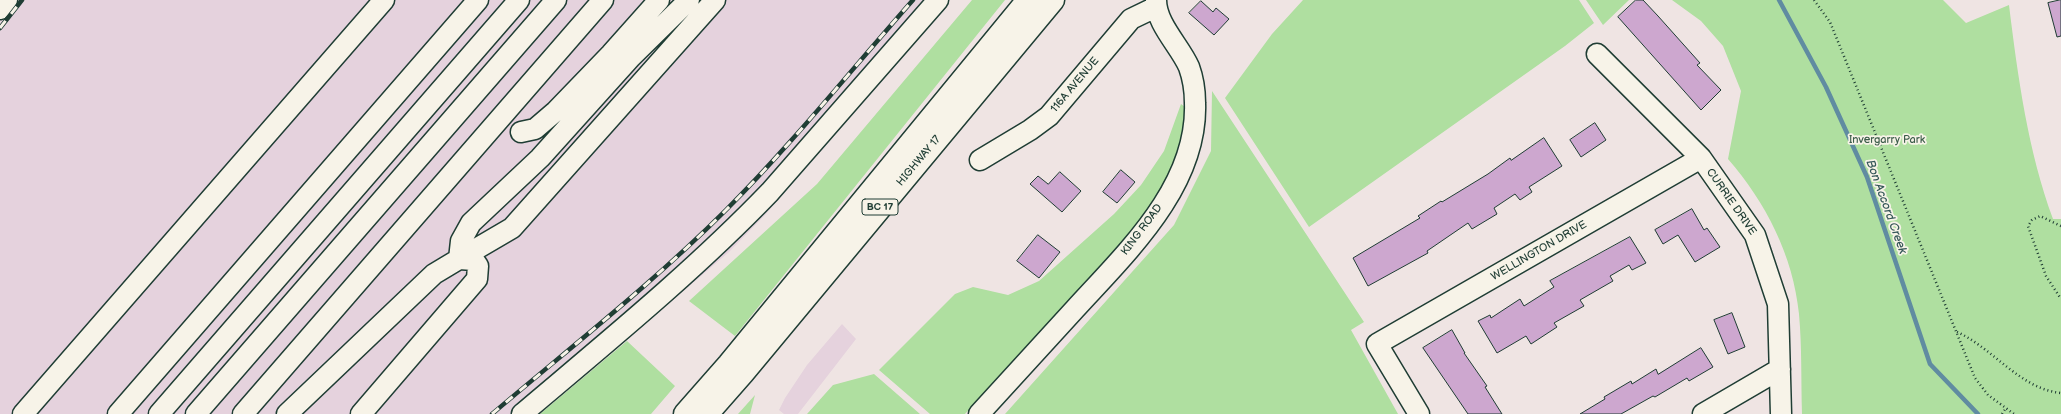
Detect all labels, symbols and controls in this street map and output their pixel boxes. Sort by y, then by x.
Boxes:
street label: 116A AVENUE [1048,55,1102,115]
street label: HIGHWAY 17 [894,133,944,189]
park label: Invergarry Park [1849,133,1925,147]
water label: Bon Accord Creek [1862,158,1910,256]
street label: CURRIE DRIVE [1703,166,1759,238]
road number: BC 17 [862,199,898,215]
street label: KING ROAD [1118,202,1166,258]
street label: WELLINGTON DRIVE [1489,218,1589,284]

